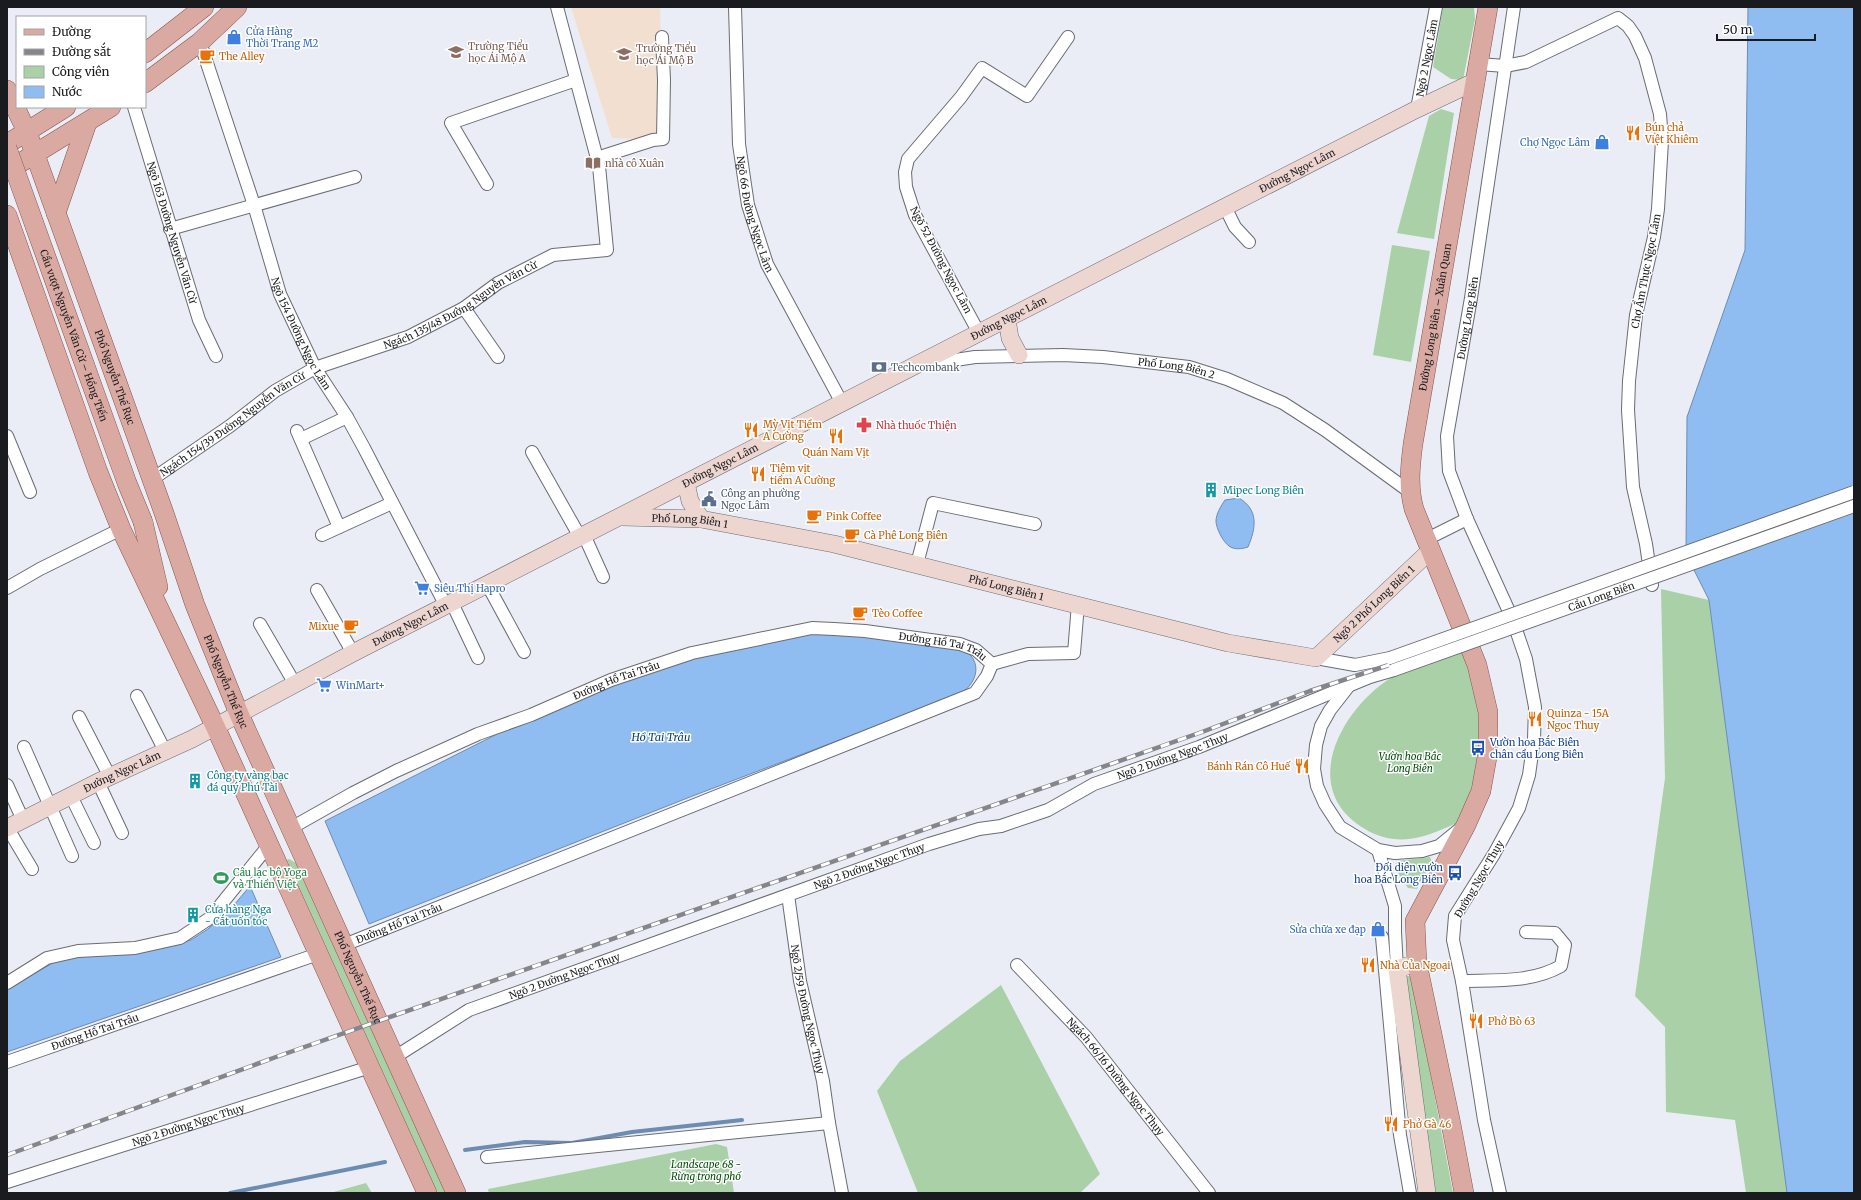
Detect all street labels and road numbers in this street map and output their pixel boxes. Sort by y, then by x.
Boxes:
street label: Ngõ 2 Ngọc Lâm [1413,18,1440,98]
street label: Đường Ngọc Lâm [1257,145,1337,195]
street label: Ngõ 66 Đường Ngọc Lâm [734,155,777,274]
street label: Ngõ 163 Đường Nguyễn Văn Cừ [144,160,200,305]
street label: Ngõ 52 Đường Ngọc Lâm [907,204,975,316]
street label: Chợ Ẩm Thực Ngọc Lâm [1627,212,1664,329]
street label: Đường Long Biên – Xuân Quan [1416,242,1454,392]
street label: Cầu vượt Nguyễn Văn Cừ – Hồng Tiến [37,248,111,423]
street label: Ngách 135/48 Đường Nguyễn Văn Cừ [382,258,540,351]
street label: Đường Long Biên [1454,275,1481,360]
street label: Ngõ 154 Đường Ngọc Lâm [269,276,334,392]
street label: Đường Ngọc Lâm [968,293,1049,343]
street label: Phố Nguyễn Thế Rục [92,328,138,426]
street label: Phố Long Biên 2 [1137,355,1217,381]
street label: Ngách 154/39 Đường Nguyễn Văn Cừ [157,368,308,479]
street label: Đường Ngọc Lâm [680,440,760,490]
street label: Phố Long Biên 1 [651,511,730,531]
street label: Ngõ 2 Phố Long Biên 1 [1330,562,1417,645]
street label: Phố Long Biên 1 [967,572,1046,603]
street label: Cầu Long Biên [1566,578,1636,614]
street label: Đường Ngọc Lâm [370,599,450,649]
street label: Đường Hồ Tai Trâu [898,629,990,663]
street label: Phố Nguyễn Thế Rục [201,633,251,730]
street label: Đường Hồ Tai Trâu [571,658,661,702]
street label: Ngõ 2 Đường Ngọc Thụy [1115,729,1230,782]
street label: Đường Ngọc Lâm [81,748,163,795]
street label: Đường Ngọc Thụy [1452,838,1507,920]
street label: Ngõ 2 Đường Ngọc Thụy [812,840,927,892]
street label: Đường Hồ Tai Trâu [354,900,444,946]
street label: Phố Nguyễn Thế Rục [332,929,385,1026]
street label: Ngõ 2/59 Đường Ngọc Thụy [788,944,828,1075]
street label: Ngõ 2 Đường Ngọc Thụy [507,950,622,1002]
street label: Đường Hồ Tai Trâu [49,1010,140,1053]
street label: Ngách 66/16 Đường Ngọc Thụy [1064,1015,1168,1138]
street label: Ngõ 2 Đường Ngọc Thụy [130,1101,246,1149]

